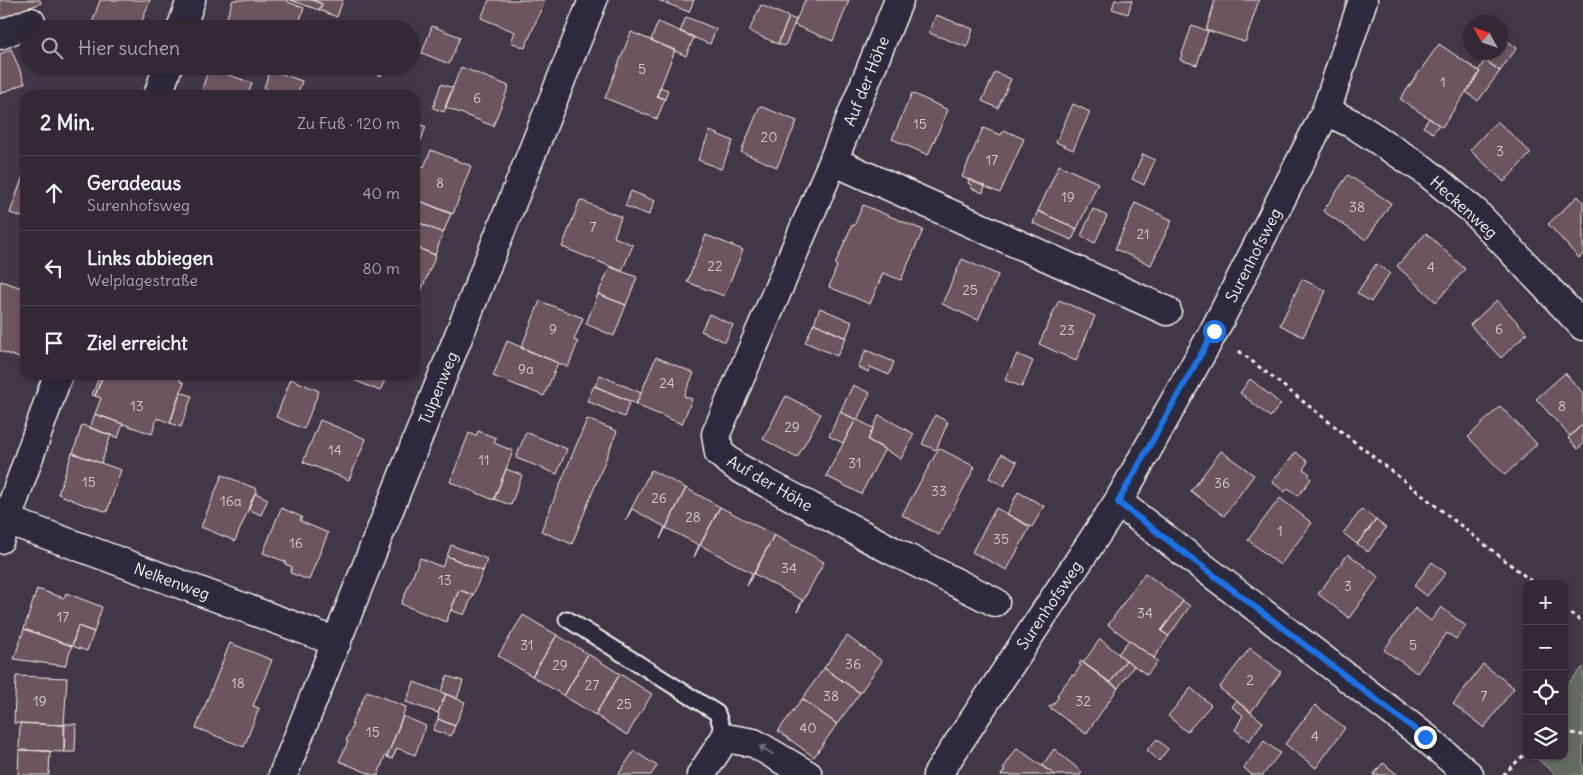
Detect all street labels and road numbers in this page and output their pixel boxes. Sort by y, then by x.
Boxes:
street label: Auf der Höhe [839,33,893,129]
street label: Heckenweg [1426,171,1502,243]
street label: Surenhofsweg [1221,205,1285,305]
street label: Tulpenweg [414,348,462,428]
street label: Auf der Höhe [724,451,816,515]
street label: Surenhofsweg [1012,557,1086,653]
street label: Nelkenweg [131,558,213,604]

